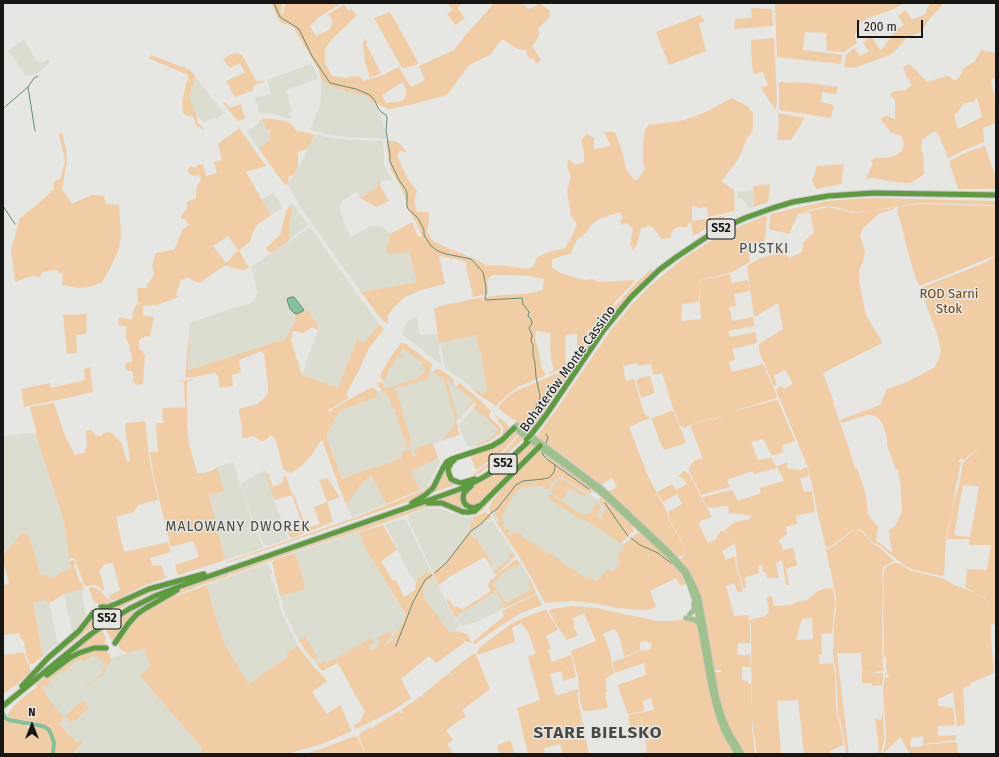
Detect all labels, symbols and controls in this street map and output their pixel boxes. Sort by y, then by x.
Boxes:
scale bar [859,12,925,38]
text: 200 m [864,20,897,34]
road number: S52 [707,219,735,239]
district label: PUSTKI [739,241,789,257]
park label: ROD Sarni Stok [919,286,979,317]
street label: Bohaterów Monte Cassino [517,303,619,435]
road number: S52 [489,454,517,474]
district label: MALOWANY DWOREK [166,519,310,535]
road number: S52 [93,609,121,629]
north arrow [12,705,52,745]
text: N [28,706,36,719]
district label: STARE BIELSKO [533,723,663,743]

